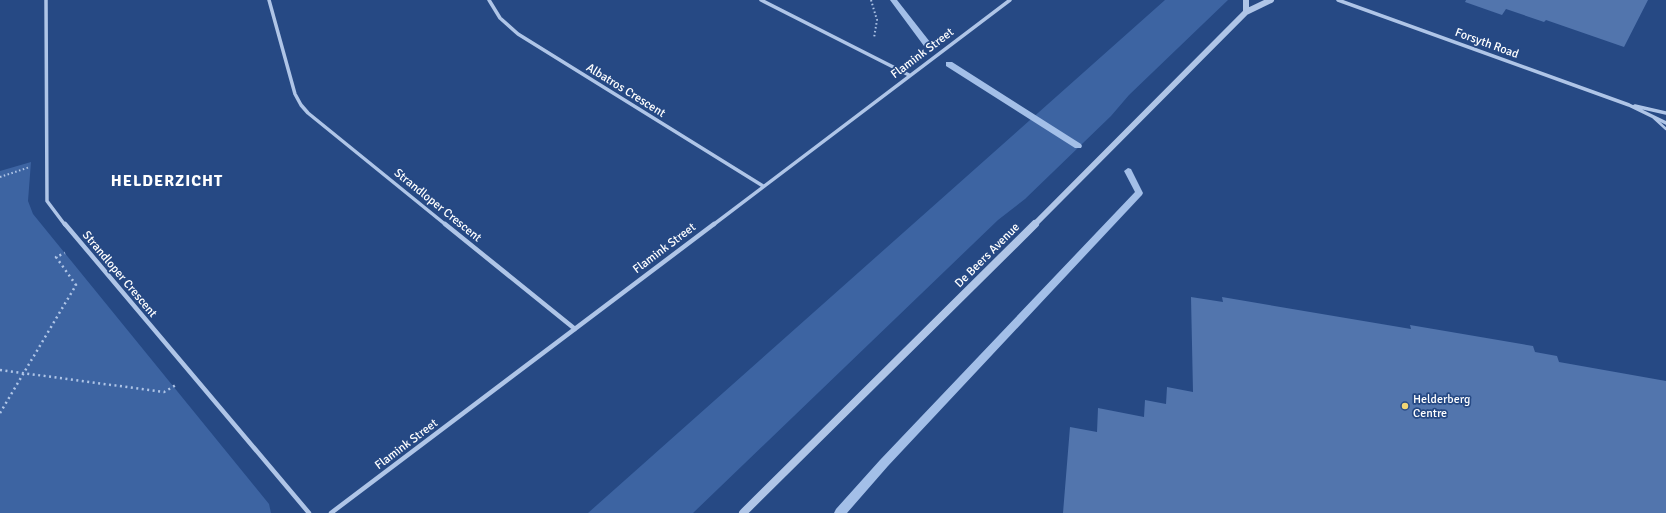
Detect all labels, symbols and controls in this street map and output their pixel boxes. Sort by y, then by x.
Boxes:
street label: Flamink Street [888,25,957,82]
street label: Forsyth Road [1453,25,1521,62]
street label: Albatros Crescent [583,60,668,121]
street label: Strandloper Crescent [391,165,484,245]
district label: HELDERZICHT [111,171,223,191]
street label: Flamink Street [630,220,699,277]
street label: De Beers Avenue [952,220,1023,291]
street label: Strandloper Crescent [79,228,160,321]
place label: Helderberg Centre [1413,392,1470,421]
marker: Helderberg Centre [1400,401,1410,411]
street label: Flamink Street [372,416,441,473]

